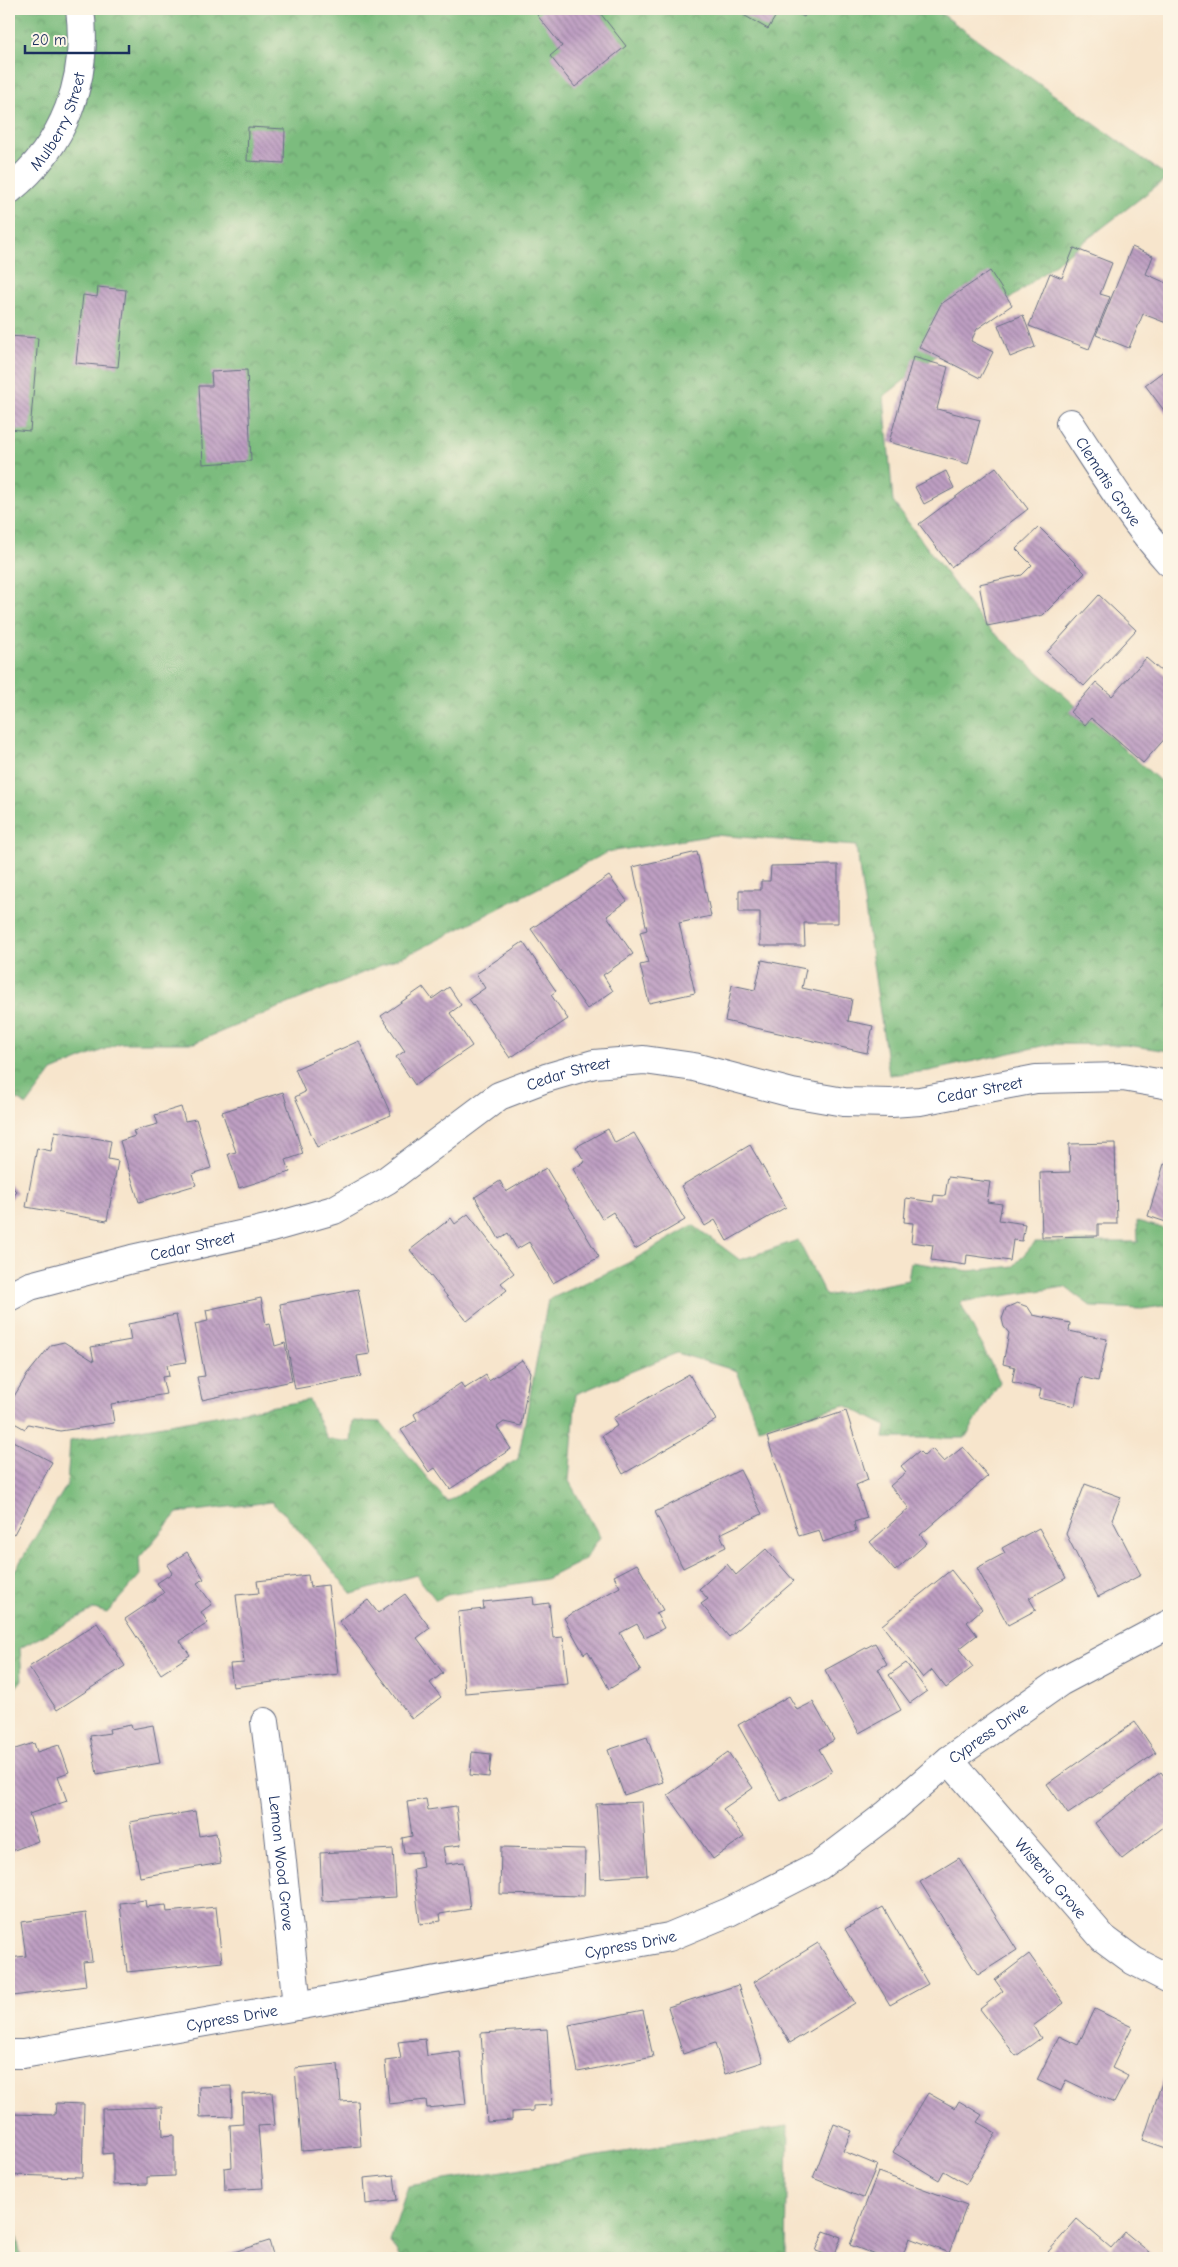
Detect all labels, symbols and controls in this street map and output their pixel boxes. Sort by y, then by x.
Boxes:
scale bar [25,22,129,54]
text: 20 m [32,31,66,49]
street label: Mulberry Street [27,71,89,174]
street label: Clematis Grove [1072,434,1144,530]
street label: Cedar Street [524,1055,611,1095]
street label: Cedar Street [936,1074,1024,1108]
street label: Cedar Street [148,1228,237,1265]
street label: Cypress Drive [945,1699,1032,1767]
street label: Lemon Wood Grove [265,1794,297,1932]
street label: Wisteria Grove [1011,1835,1090,1922]
street label: Cypress Drive [583,1927,679,1962]
street label: Cypress Drive [185,2002,279,2035]

